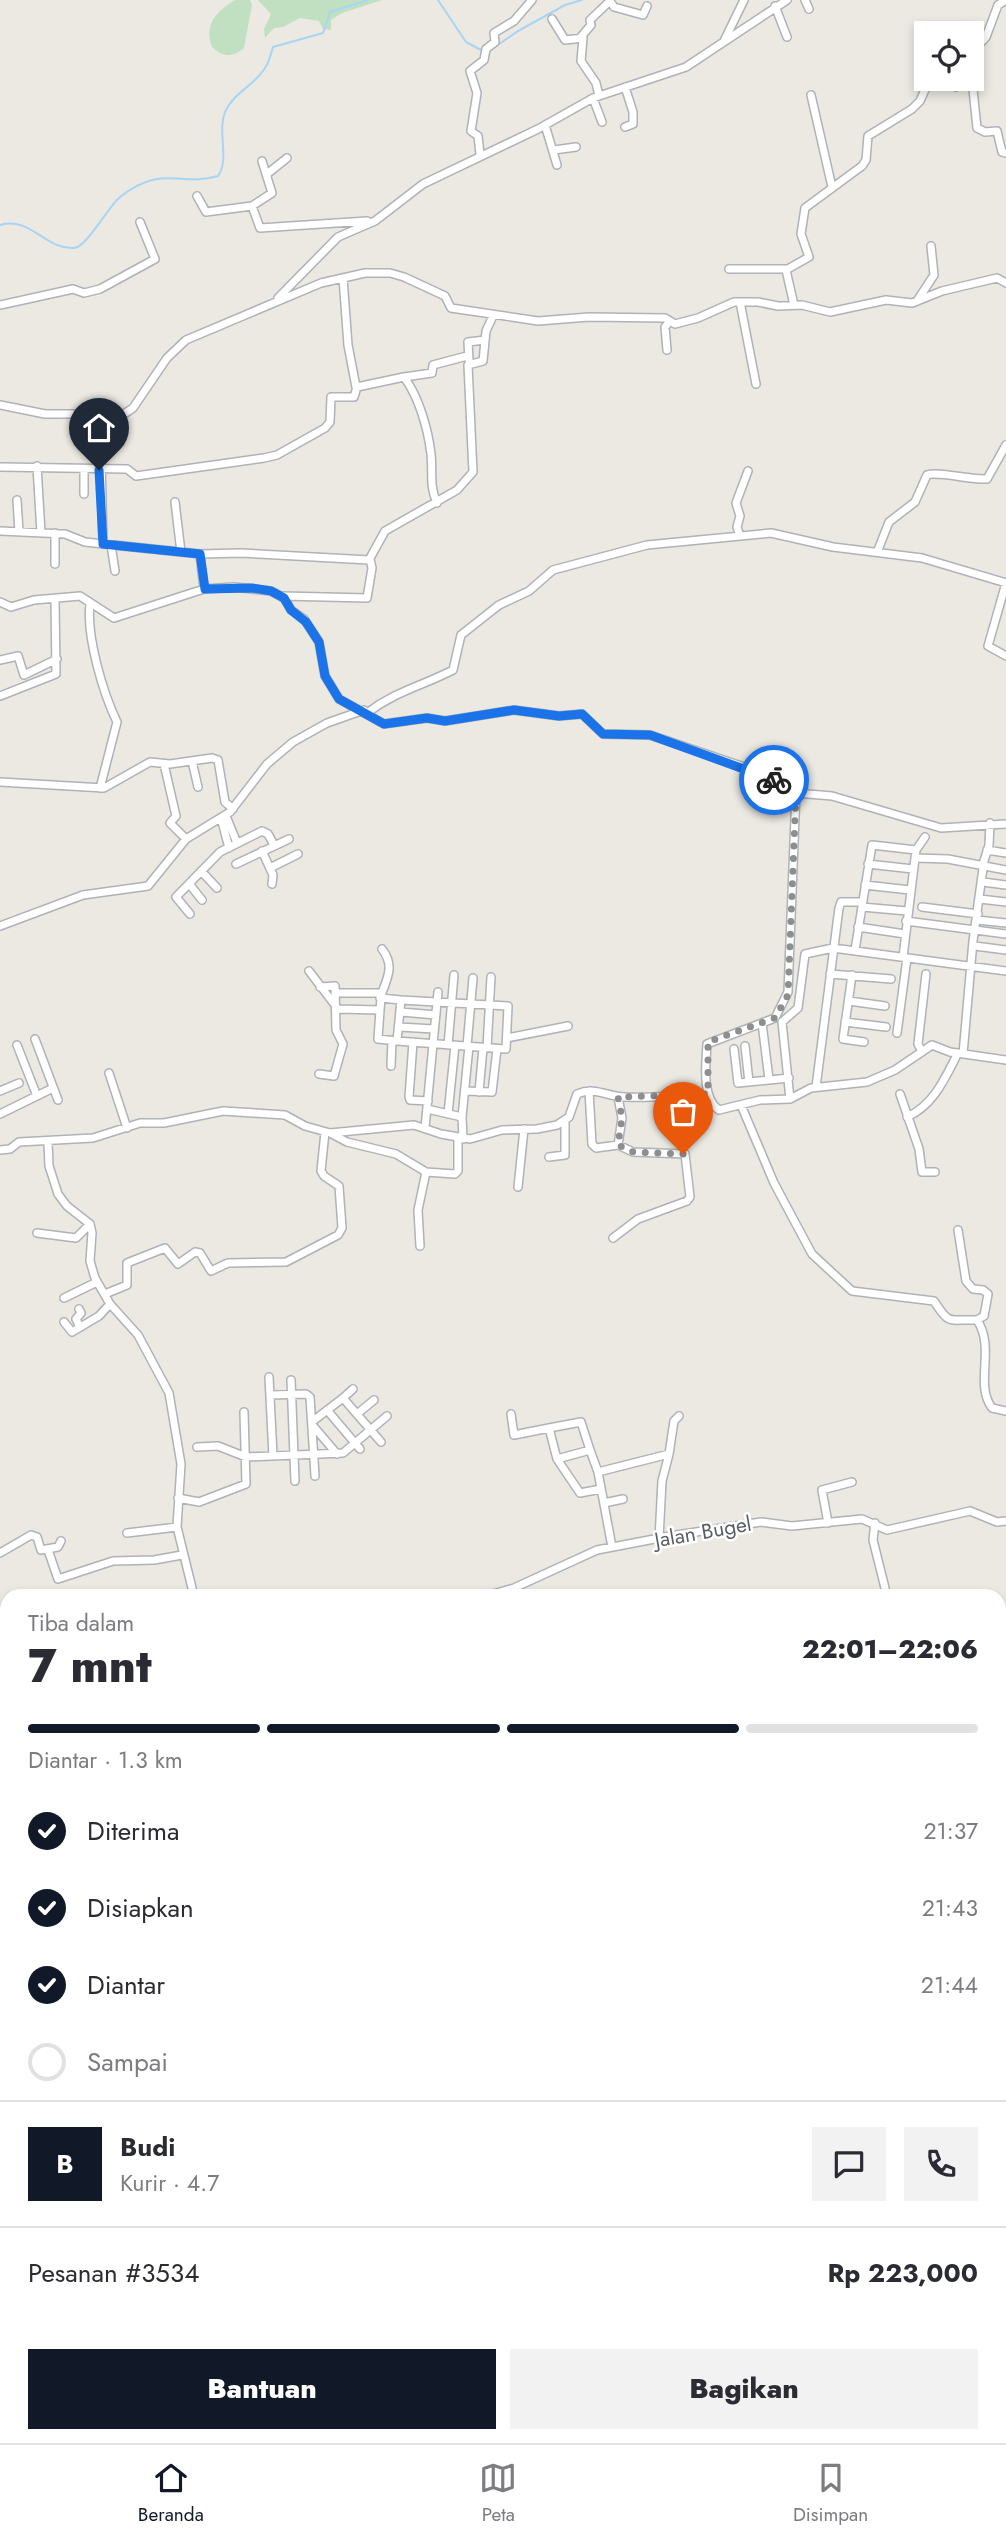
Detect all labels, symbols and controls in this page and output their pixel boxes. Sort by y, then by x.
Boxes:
map controls [914,21,984,91]
button: locate [914,21,984,91]
pin [69,398,129,470]
icon: home [80,409,118,447]
courier [739,745,809,815]
icon: bike [755,761,793,799]
pin [653,1082,713,1154]
icon: bag [664,1093,702,1131]
street label: Jalan Bugel [649,1509,754,1556]
text: Tiba dalam [28,1606,134,1640]
text: 22:01–22:06 [802,1630,978,1668]
text: 7 mnt [28,1633,152,1699]
text: Diantar · 1.3 km [28,1743,183,1777]
icon: check [28,1812,66,1850]
text: Diterima [87,1812,180,1850]
text: 21:37 [923,1814,978,1848]
icon: check [28,1889,66,1927]
text: Disiapkan [87,1889,194,1927]
text: 21:43 [922,1891,978,1925]
icon: check [28,1966,66,2004]
text: Diantar [87,1966,165,2004]
text: 21:44 [921,1968,978,2002]
text: Sampai [87,2043,168,2081]
button: chat [812,2127,886,2201]
button: phone [904,2127,978,2201]
text: Budi [120,2128,175,2166]
text: B [56,2145,74,2183]
text: Kurir · 4.7 [120,2166,219,2200]
text: Pesanan #3534 [28,2254,199,2292]
text: Rp 223,000 [827,2254,978,2292]
button: Bantuan [28,2349,496,2429]
button: Bagikan [510,2349,978,2429]
tab: Beranda [138,2459,204,2528]
tab: Peta [479,2459,517,2528]
tab: Disimpan [793,2459,868,2528]

